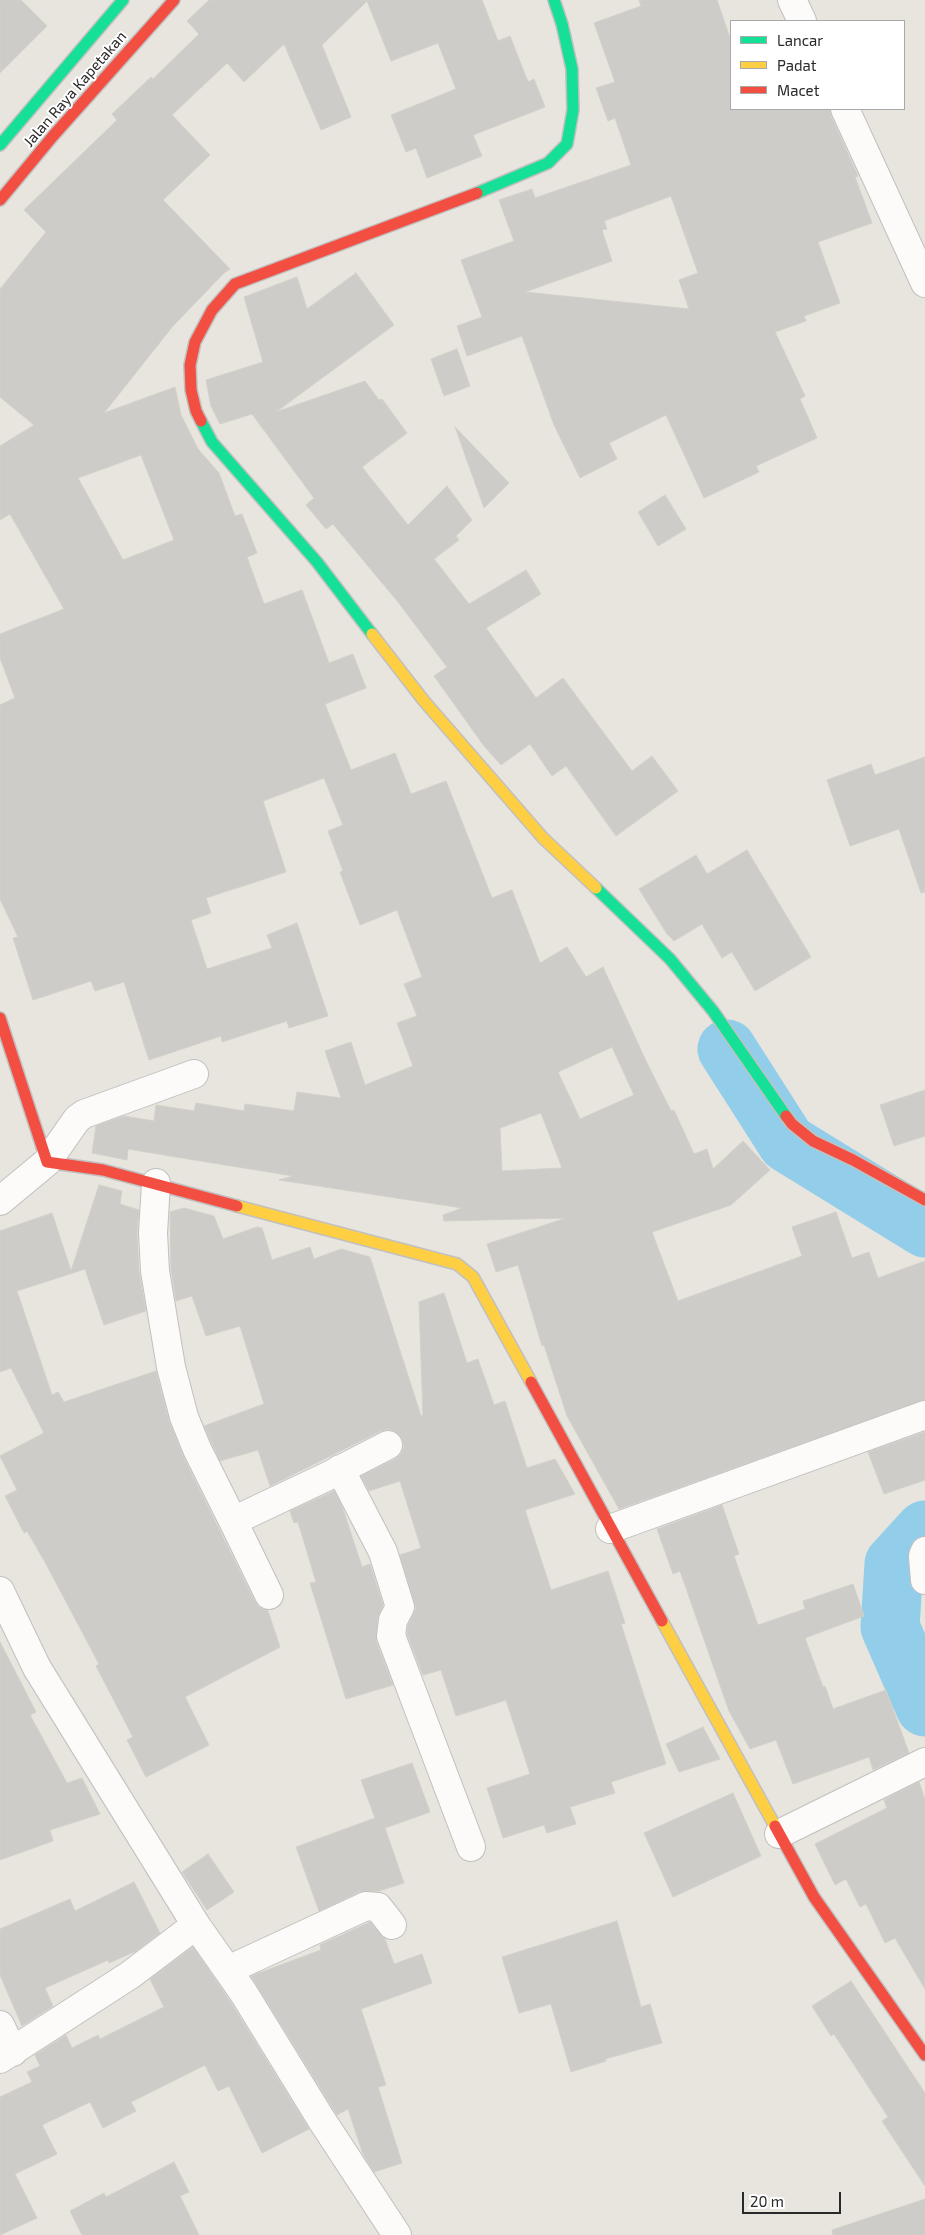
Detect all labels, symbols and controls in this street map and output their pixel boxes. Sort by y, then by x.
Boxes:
legend [730,20,905,110]
street label: Jalan Raya Kapetakan [20,27,130,151]
text: Lancar [777,31,823,49]
text: Padat [777,56,817,74]
text: Macet [777,81,819,99]
scale bar [745,2182,844,2214]
text: 20 m [750,2192,784,2210]

